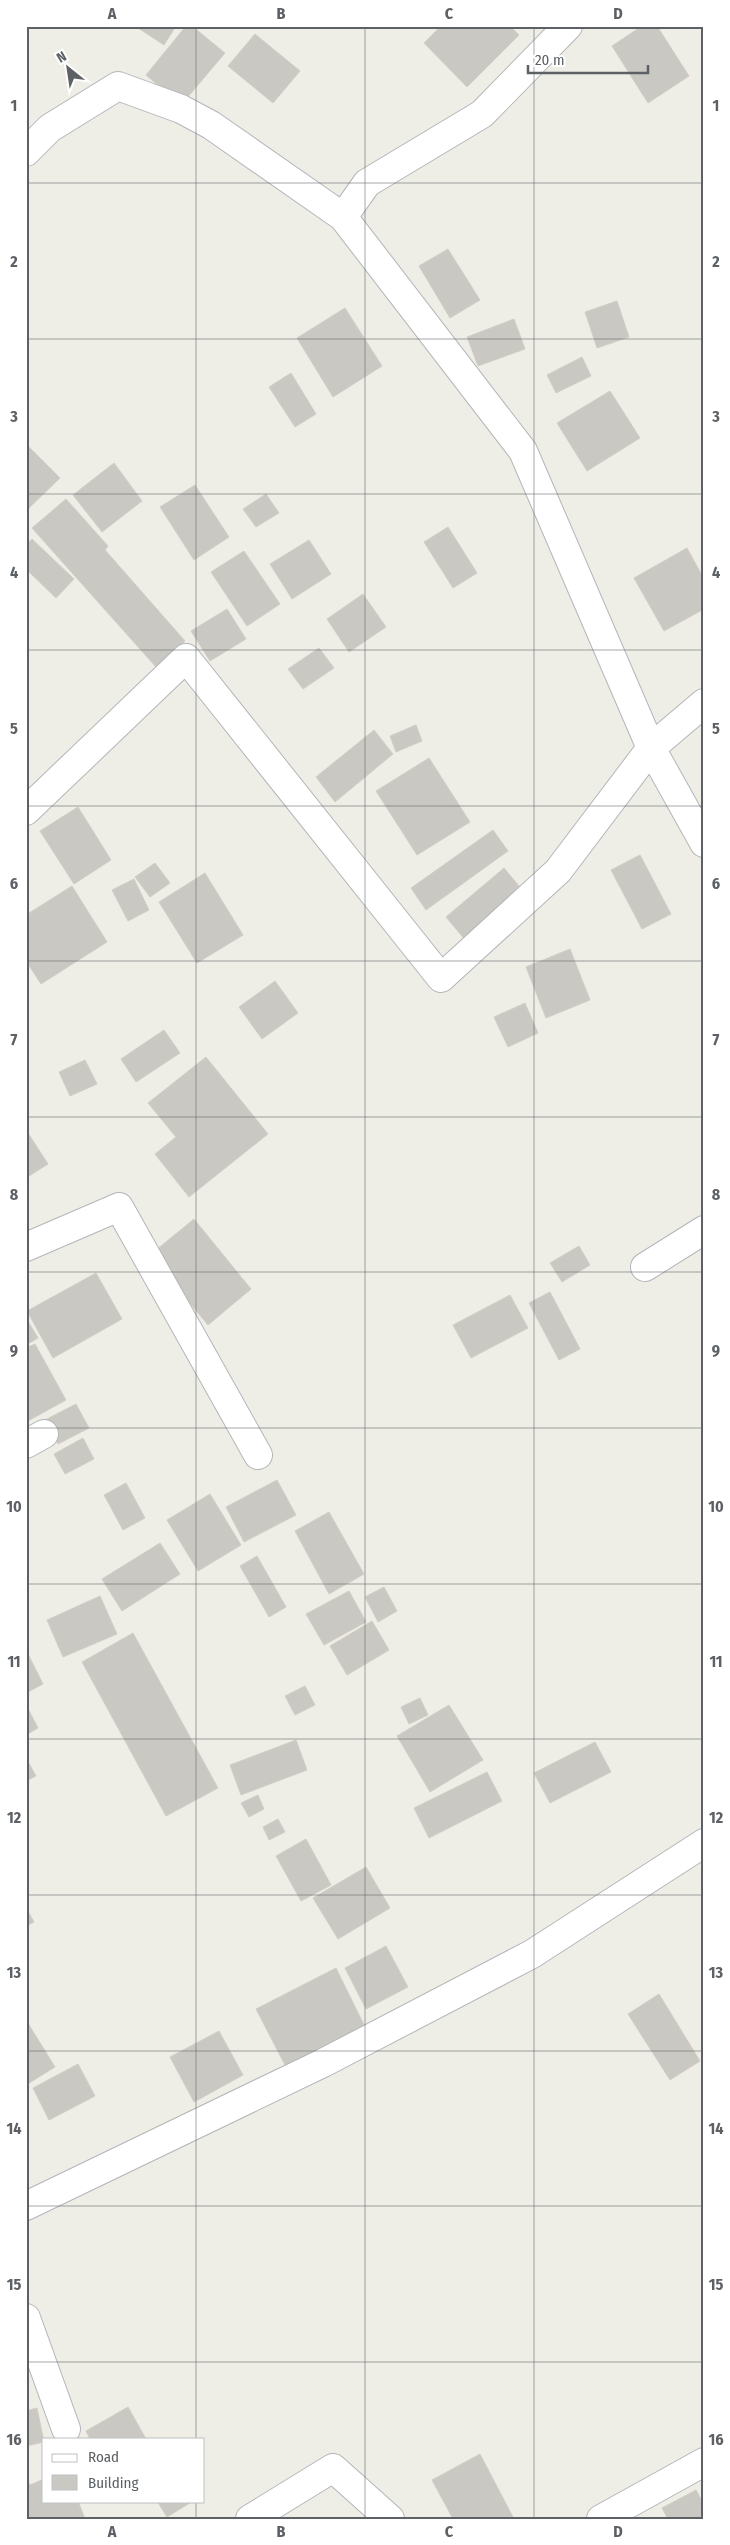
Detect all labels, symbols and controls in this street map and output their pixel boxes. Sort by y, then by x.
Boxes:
text: A [107,4,117,23]
text: B [277,4,286,23]
text: C [445,4,454,23]
text: D [613,4,623,23]
north arrow [42,42,92,92]
scale bar [528,42,648,74]
text: N [54,48,70,67]
text: 20 m [535,51,565,69]
text: 1 [11,96,17,115]
text: 1 [713,96,719,115]
text: 2 [9,252,18,271]
text: 2 [711,252,720,271]
text: 3 [9,407,18,426]
text: 3 [711,407,720,426]
text: 4 [10,563,18,582]
text: 4 [712,563,720,582]
text: 5 [10,719,18,738]
text: 5 [712,719,720,738]
text: 6 [10,874,18,893]
text: 6 [712,874,720,893]
text: 7 [11,1030,18,1049]
text: 7 [713,1030,720,1049]
text: 8 [10,1185,19,1204]
text: 8 [712,1185,721,1204]
text: 9 [10,1341,18,1360]
text: 9 [712,1341,720,1360]
text: 10 [6,1497,22,1516]
text: 10 [708,1497,724,1516]
text: 11 [7,1652,21,1671]
text: 11 [709,1652,723,1671]
text: 12 [7,1808,22,1827]
text: 12 [709,1808,724,1827]
text: 13 [7,1963,22,1982]
text: 13 [709,1963,724,1982]
text: 14 [7,2119,22,2138]
text: 14 [709,2119,724,2138]
text: 15 [7,2275,21,2294]
text: 15 [709,2275,723,2294]
text: 16 [6,2430,22,2449]
text: 16 [708,2430,724,2449]
legend [42,2438,205,2502]
text: Road [88,2448,119,2466]
text: Building [88,2474,139,2492]
text: A [107,2522,117,2541]
text: B [277,2522,286,2541]
text: C [445,2522,454,2541]
text: D [613,2522,623,2541]

